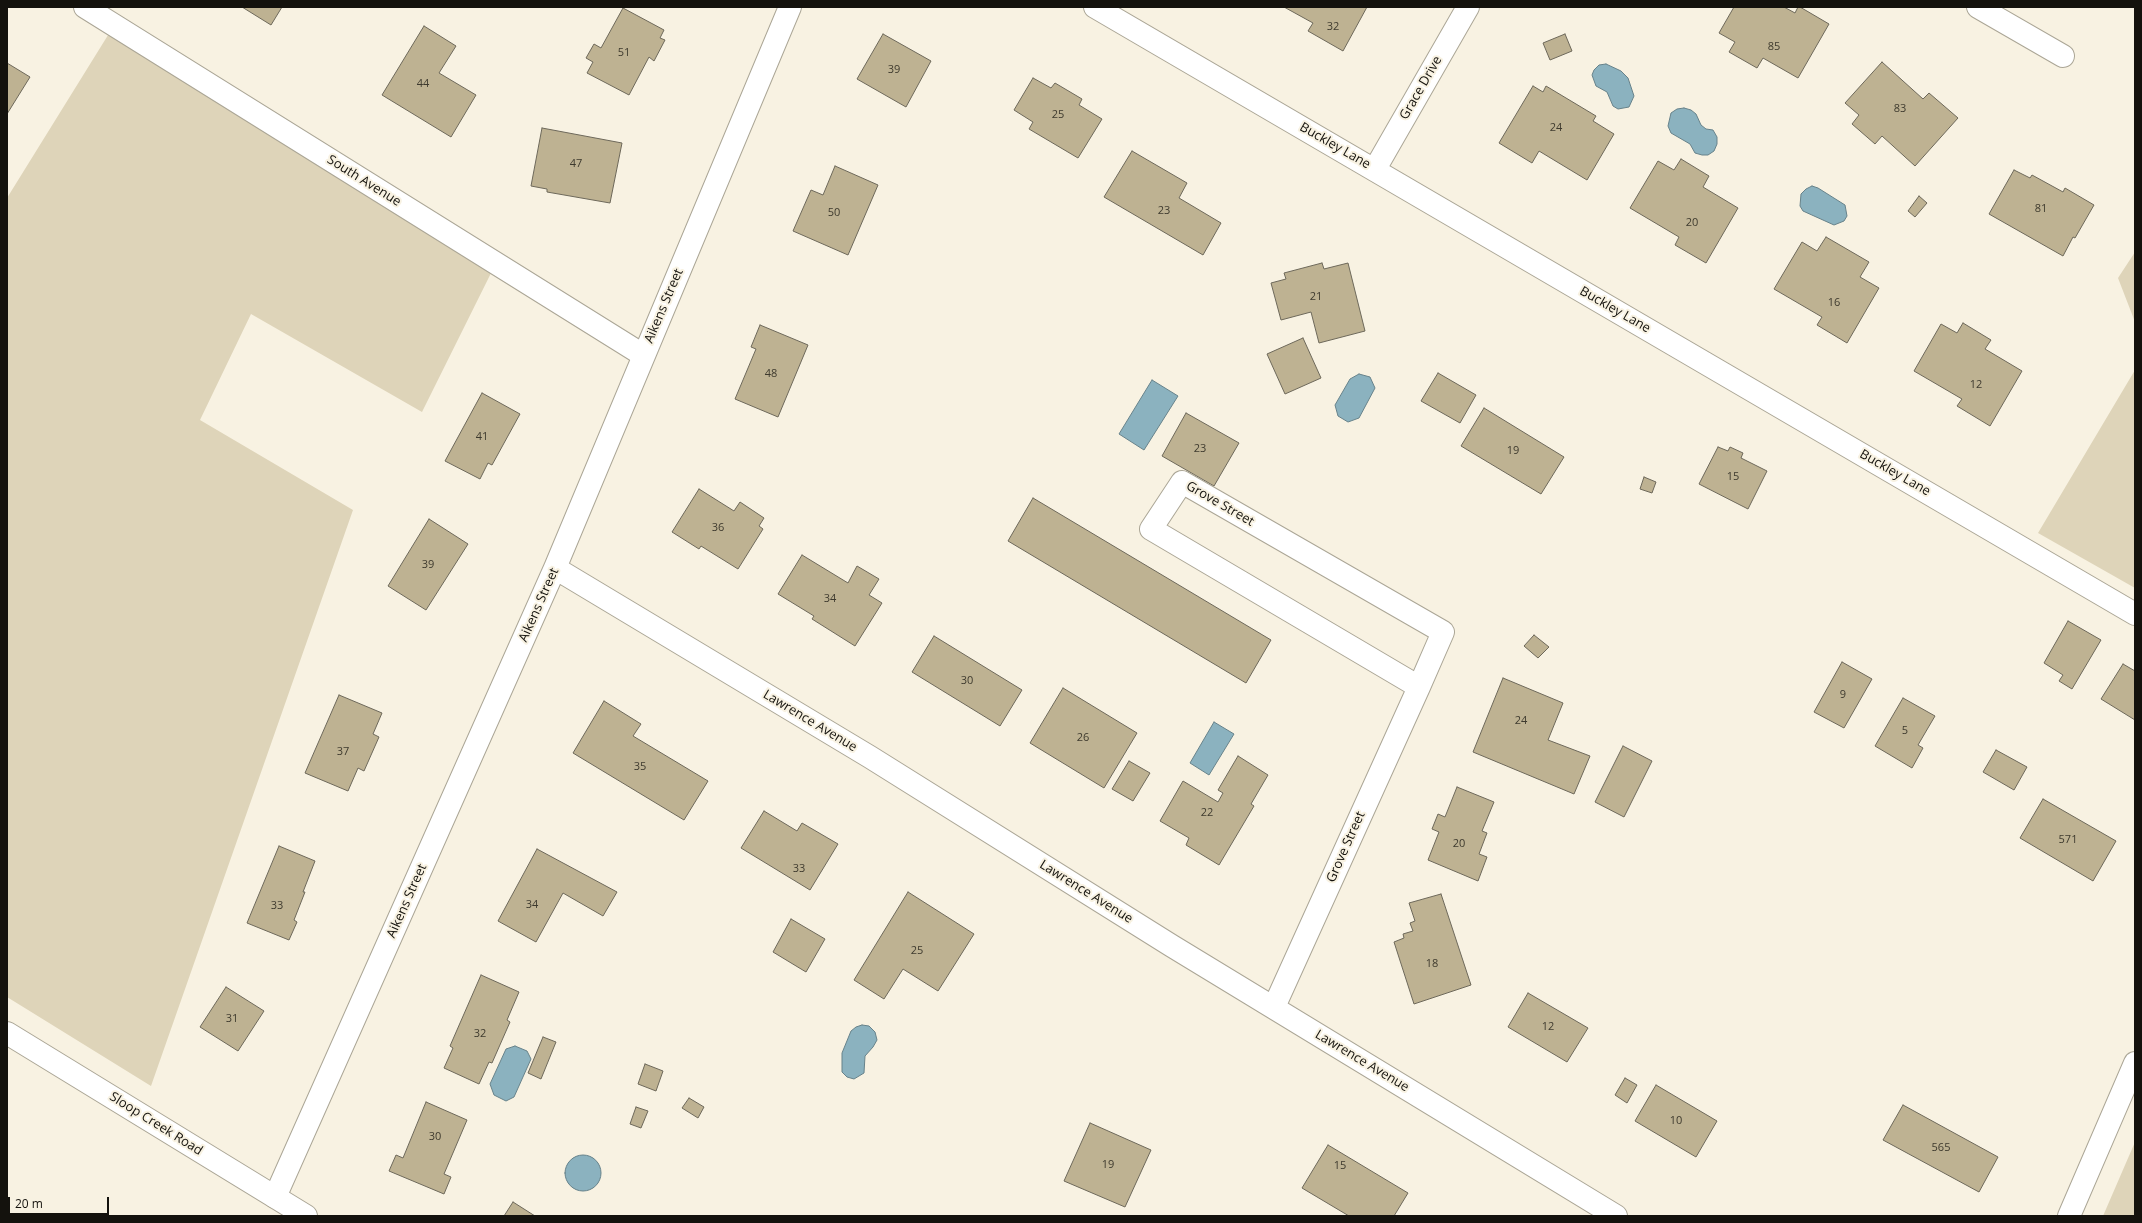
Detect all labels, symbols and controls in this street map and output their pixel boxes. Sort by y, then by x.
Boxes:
house number: 32 [1327,20,1339,34]
house number: 85 [1768,40,1780,54]
house number: 51 [618,46,630,60]
street label: Grace Drive [1397,53,1445,123]
house number: 39 [888,63,900,77]
house number: 44 [417,77,429,91]
house number: 83 [1894,102,1906,116]
house number: 25 [1052,108,1064,122]
street label: Buckley Lane [1297,119,1373,173]
house number: 24 [1550,121,1562,135]
street label: South Avenue [324,152,404,210]
house number: 47 [570,157,582,171]
house number: 81 [2035,202,2047,216]
house number: 23 [1158,204,1170,218]
house number: 50 [828,206,840,220]
house number: 20 [1686,216,1698,230]
street label: Aikens Street [641,266,687,346]
street label: Buckley Lane [1577,283,1653,337]
house number: 21 [1310,290,1322,304]
house number: 16 [1828,296,1840,310]
house number: 48 [765,367,777,381]
house number: 12 [1970,378,1982,392]
house number: 41 [476,430,488,444]
house number: 23 [1194,442,1206,456]
house number: 19 [1507,444,1519,458]
street label: Buckley Lane [1857,446,1933,500]
house number: 15 [1727,470,1739,484]
street label: Grove Street [1183,478,1257,530]
house number: 36 [712,521,724,535]
house number: 39 [422,558,434,572]
street label: Aikens Street [516,566,562,644]
house number: 34 [824,592,836,606]
house number: 30 [961,674,973,688]
street label: Lawrence Avenue [760,687,860,755]
house number: 9 [1840,688,1846,702]
house number: 24 [1515,714,1527,728]
house number: 5 [1902,724,1908,738]
house number: 26 [1077,731,1089,745]
house number: 37 [337,745,349,759]
house number: 35 [634,760,646,774]
house number: 22 [1201,806,1213,820]
street label: Grove Street [1323,809,1369,885]
house number: 571 [2059,833,2077,847]
house number: 20 [1453,837,1465,851]
street label: Lawrence Avenue [1037,857,1135,927]
street label: Aikens Street [384,862,430,940]
house number: 33 [793,862,805,876]
house number: 34 [526,898,538,912]
house number: 33 [271,899,283,913]
house number: 25 [911,944,923,958]
house number: 18 [1426,957,1438,971]
house number: 31 [226,1012,238,1026]
house number: 12 [1542,1020,1554,1034]
house number: 32 [474,1027,486,1041]
street label: Lawrence Avenue [1312,1027,1412,1095]
street label: Sloop Creek Road [107,1089,205,1159]
house number: 10 [1670,1114,1682,1128]
house number: 30 [429,1130,441,1144]
house number: 565 [1932,1141,1950,1155]
house number: 19 [1102,1158,1114,1172]
house number: 15 [1334,1159,1346,1173]
scale bar [10,1189,111,1215]
text: 20 m [15,1195,43,1212]

